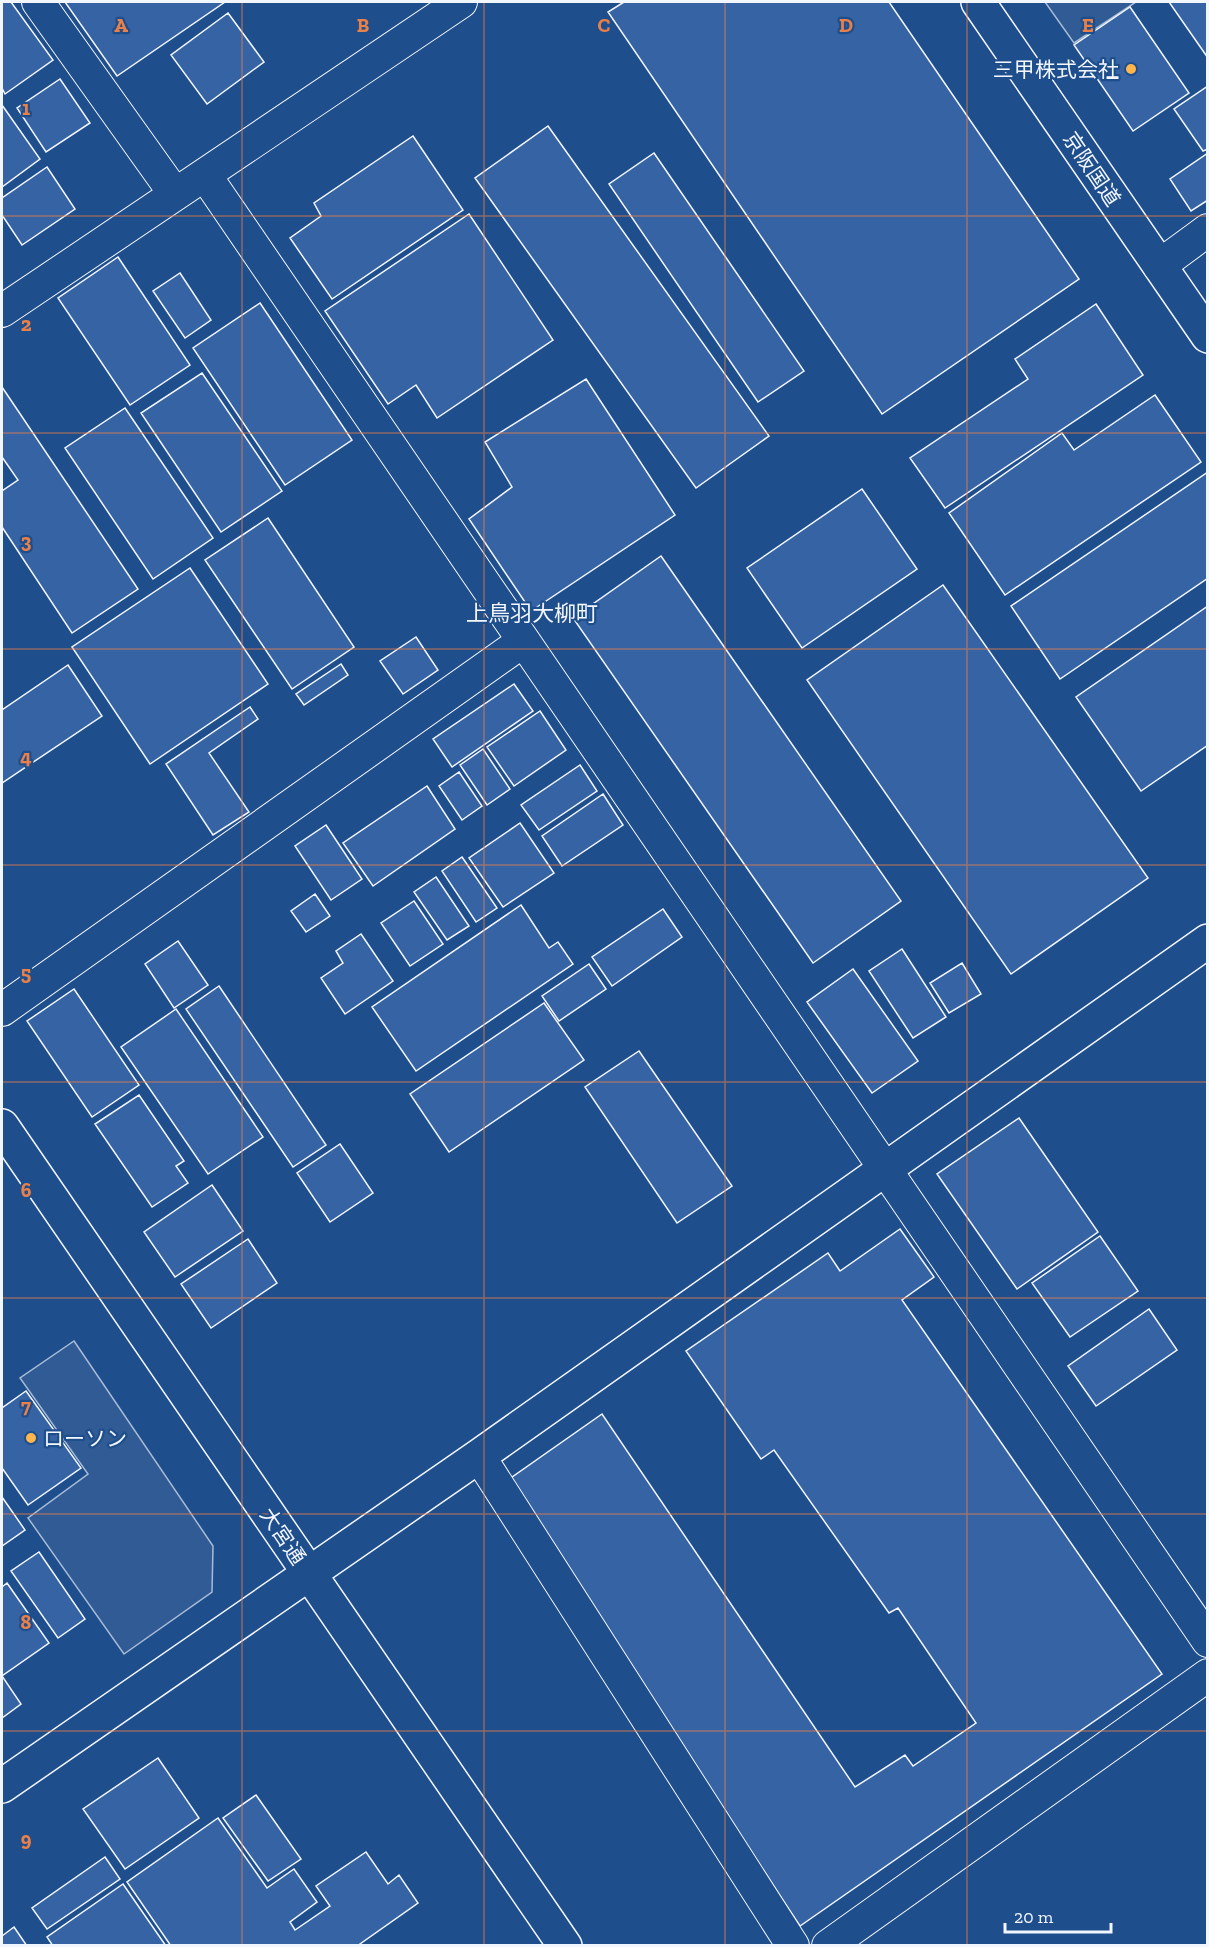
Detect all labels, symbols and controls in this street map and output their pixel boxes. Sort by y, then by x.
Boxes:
text: A [114,13,128,37]
text: B [357,13,369,37]
text: C [598,13,611,37]
text: D [839,13,853,37]
text: E [1082,13,1094,37]
place label: 三甲株式会社 [993,57,1119,82]
marker: 三甲株式会社 [1124,62,1138,76]
text: 1 [22,96,30,120]
street label: 京阪国道 [1058,127,1126,211]
text: 2 [21,312,32,336]
text: 3 [21,529,32,553]
district label: 上鳥羽大柳町 [466,600,598,627]
text: 4 [20,745,32,769]
text: 5 [21,961,31,985]
text: 6 [21,1178,32,1202]
text: 7 [21,1394,31,1418]
place label: ローソン [43,1426,127,1451]
marker: ローソン [24,1431,38,1445]
street label: 大宮通 [255,1503,311,1569]
text: 8 [21,1610,32,1634]
text: 9 [21,1827,32,1851]
scale bar [1005,1896,1112,1934]
text: 20 m [1014,1906,1054,1928]

